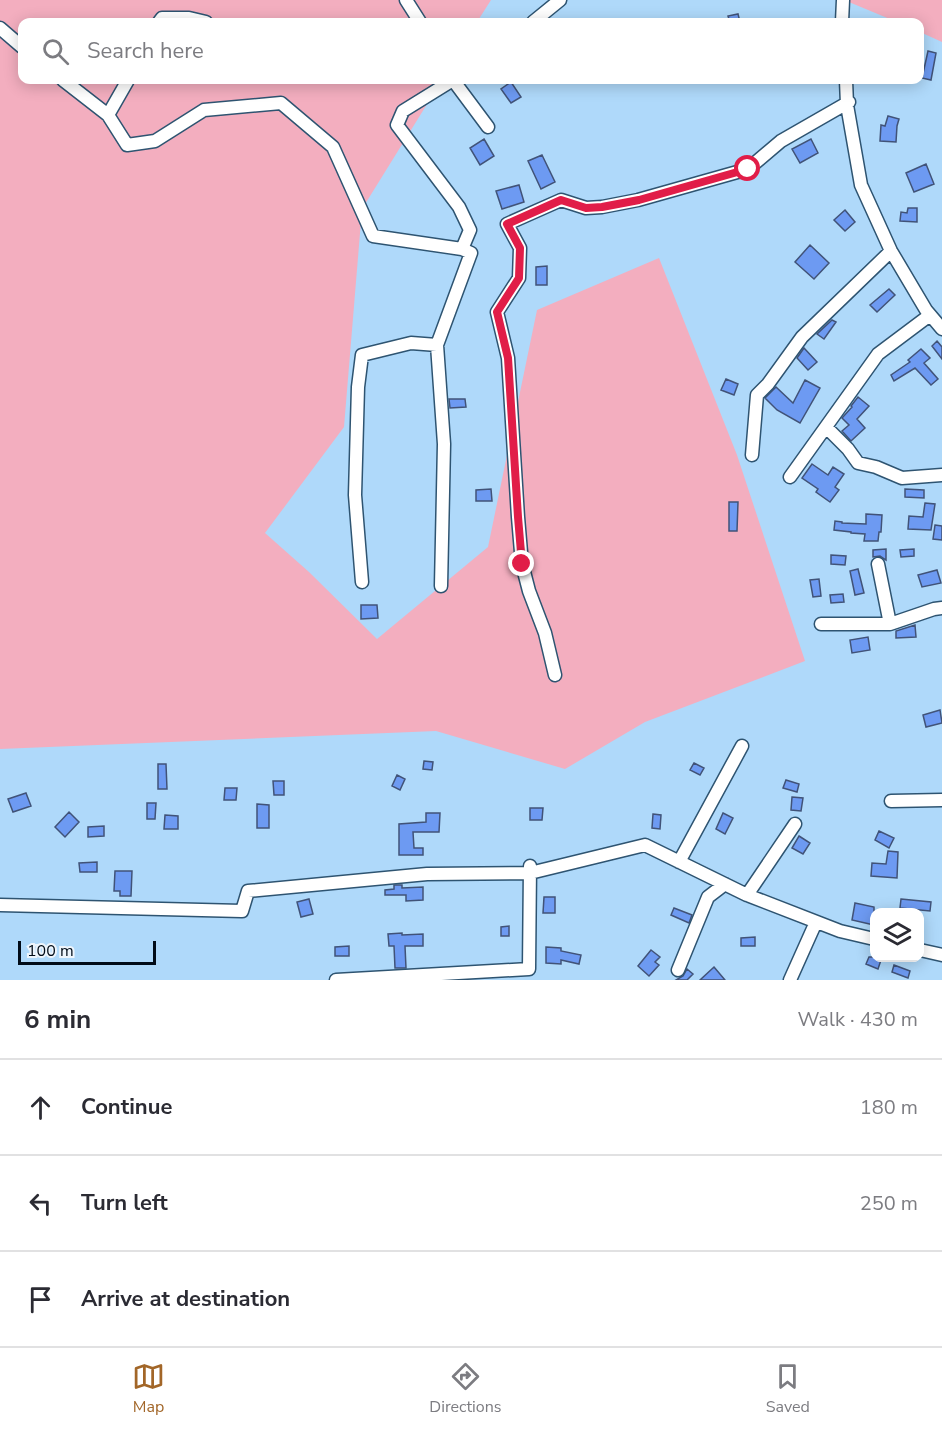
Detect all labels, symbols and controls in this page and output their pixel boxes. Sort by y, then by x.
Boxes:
search box [18,18,924,84]
icon: search [39,35,72,68]
text: Search here [87,36,204,66]
route start [734,155,760,181]
route end [508,550,534,576]
map controls [870,908,924,962]
button: layers [870,908,924,962]
scale bar [18,938,156,966]
text: 100 m [27,940,74,962]
text: 6 min [24,1002,91,1037]
text: Walk · 430 m [798,1006,918,1033]
icon: ahead [24,1091,57,1124]
text: Continue [81,1092,172,1122]
text: 180 m [860,1094,918,1121]
icon: left [24,1187,57,1220]
text: Turn left [81,1188,168,1218]
text: 250 m [860,1190,918,1217]
icon: arrive [24,1283,57,1316]
text: Arrive at destination [81,1284,290,1314]
tab: Map [132,1360,165,1418]
tab: Directions [429,1360,501,1418]
tab: Saved [766,1360,810,1418]

